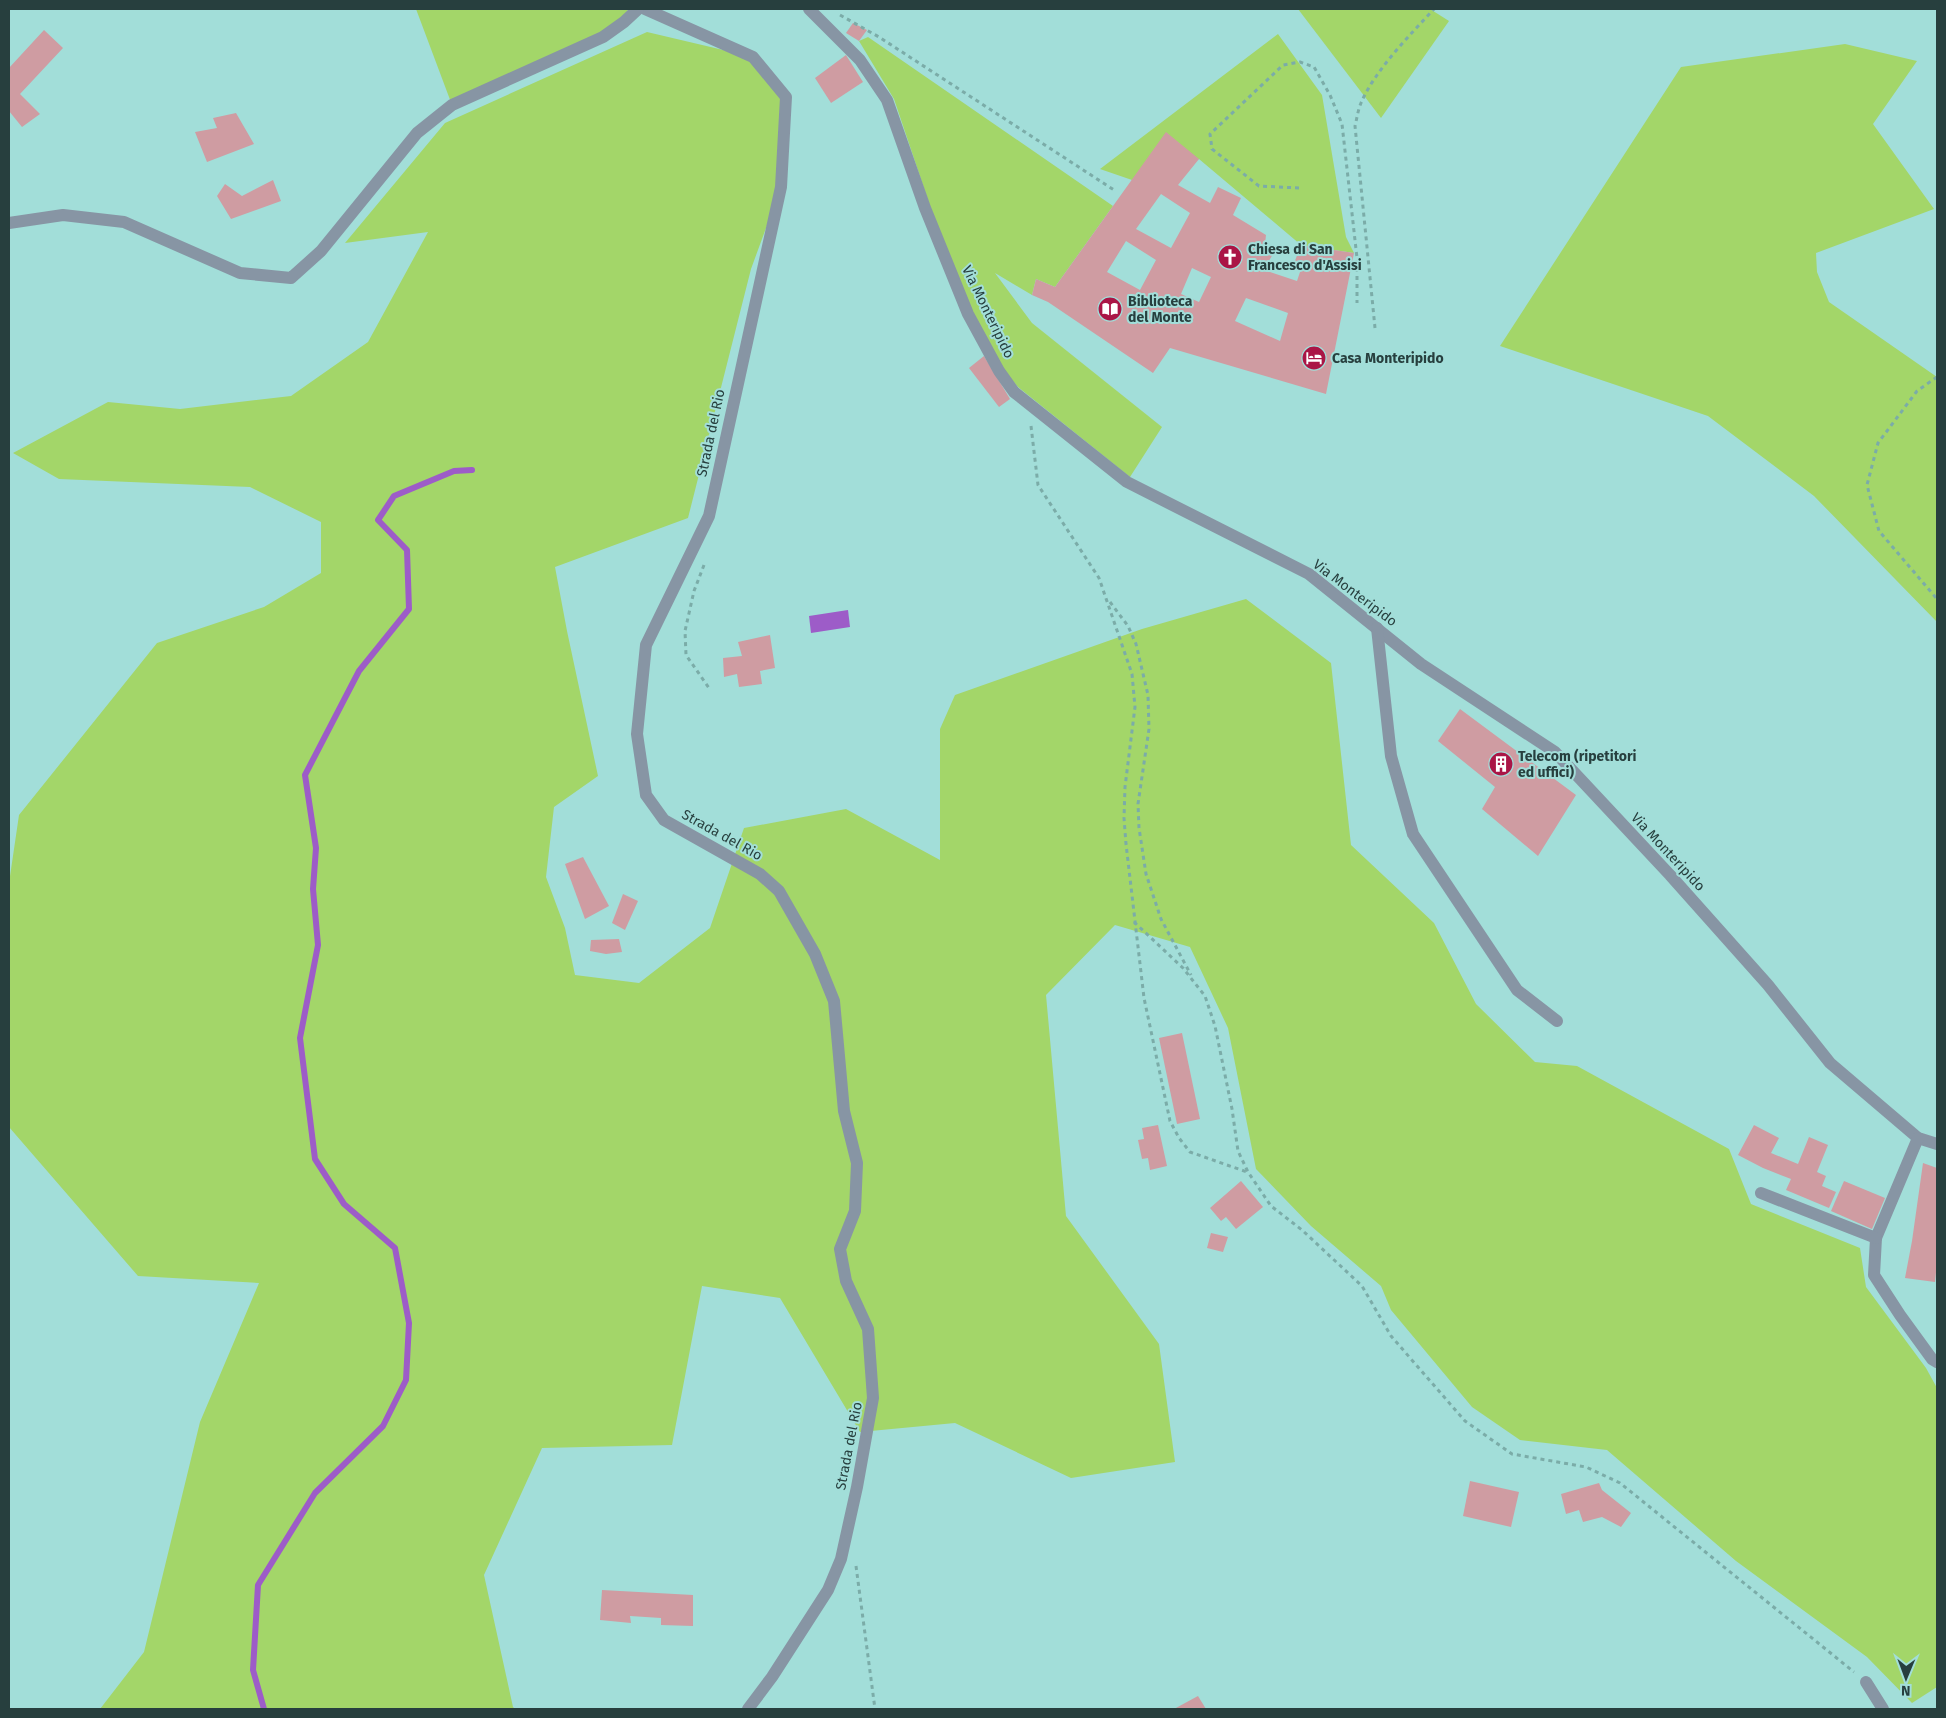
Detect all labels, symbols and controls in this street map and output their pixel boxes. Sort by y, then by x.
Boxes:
place label: Chiesa di San Francesco d'Assisi [1248,241,1362,274]
church icon: Chiesa di San Francesco d'Assisi [1217,244,1243,270]
street label: Via Monteripido [958,263,1018,361]
place label: Biblioteca del Monte [1128,293,1193,326]
library icon: Biblioteca del Monte [1097,296,1123,322]
hotel icon: Casa Monteripido [1301,345,1327,371]
place label: Casa Monteripido [1332,350,1444,367]
street label: Strada del Rio [693,388,729,478]
street label: Via Monteripido [1310,556,1400,630]
place label: Telecom (ripetitori ed uffici) [1518,748,1637,781]
building icon: Telecom (ripetitori ed uffici) [1488,751,1514,777]
street label: Strada del Rio [679,806,765,864]
street label: Via Monteripido [1627,809,1709,895]
street label: Strada del Rio [832,1401,866,1491]
north arrow [1881,1653,1931,1703]
text: N [1901,1682,1911,1699]

